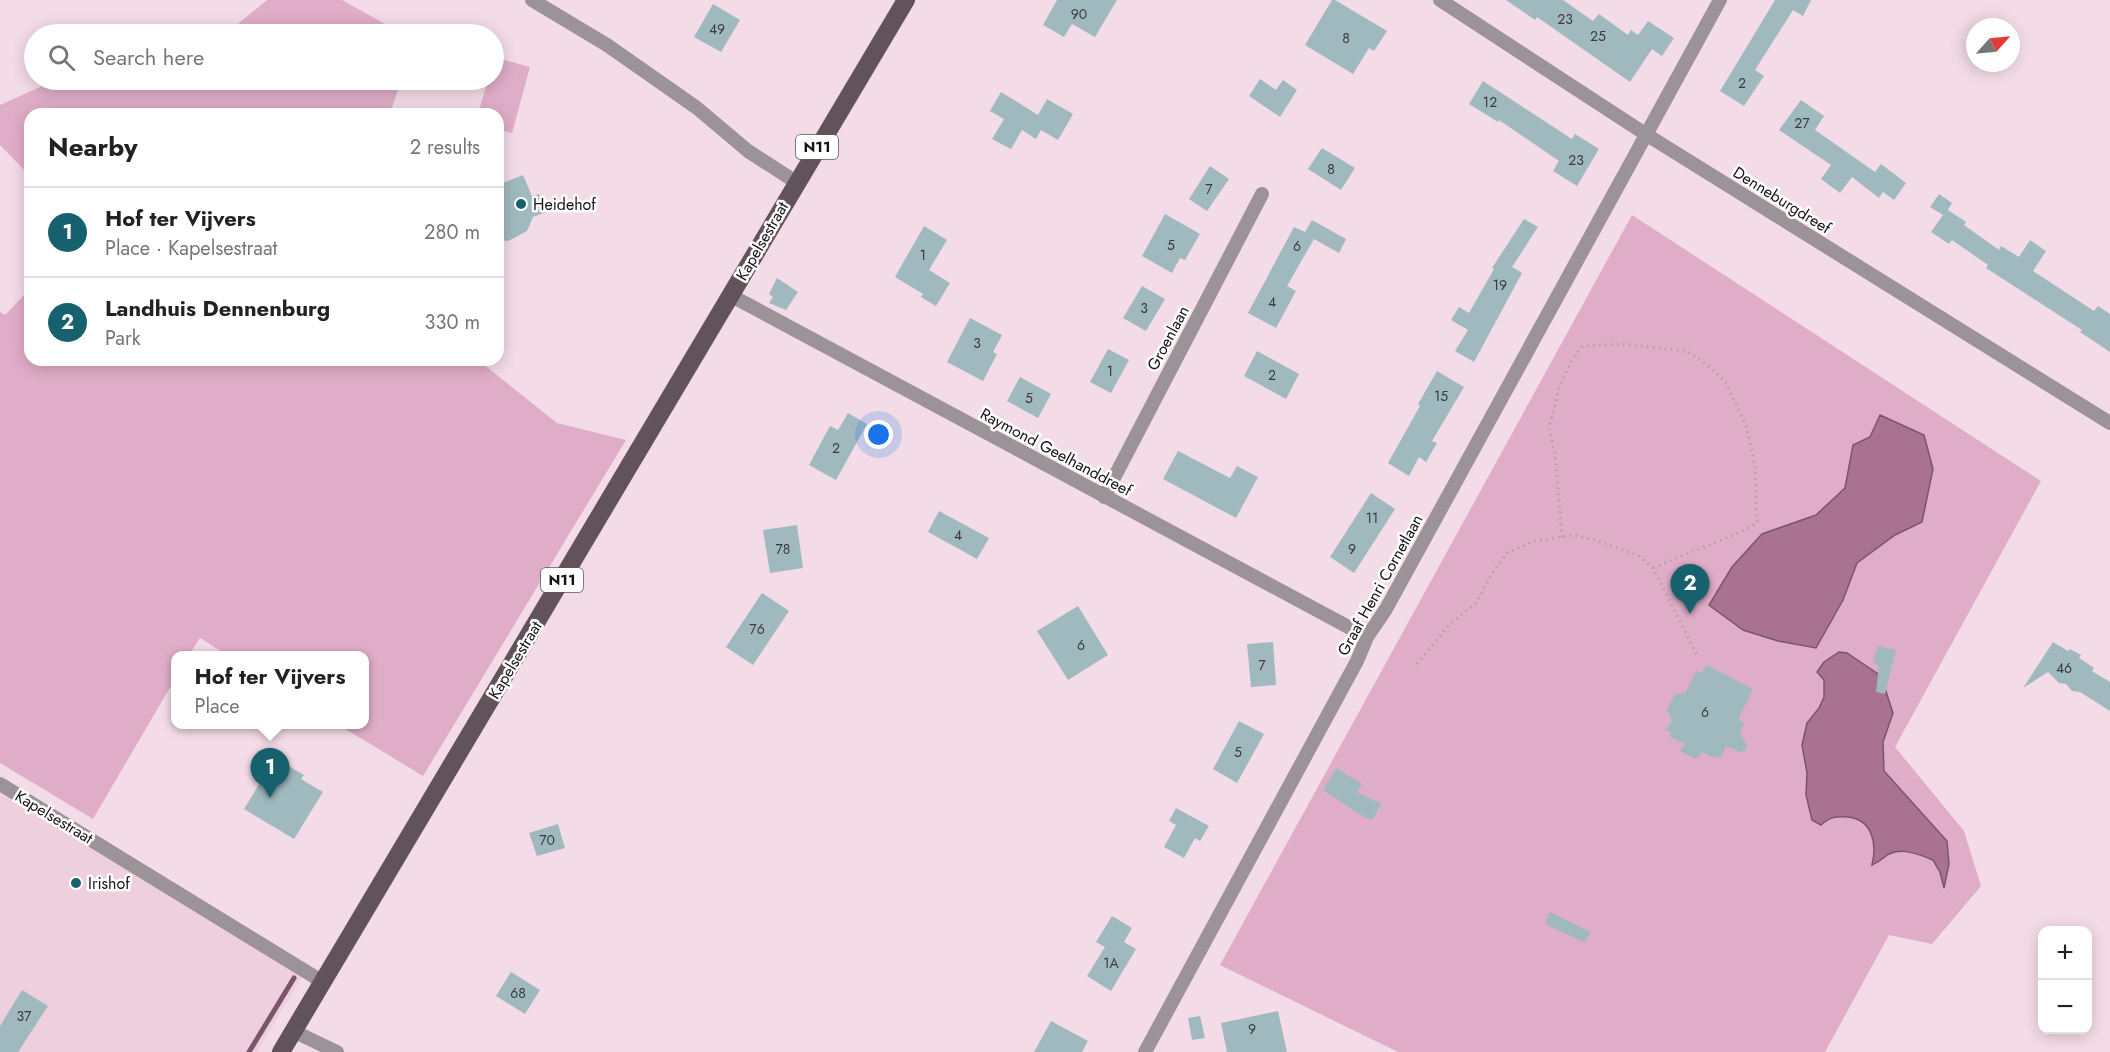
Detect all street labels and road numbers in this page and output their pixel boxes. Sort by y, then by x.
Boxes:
road number: N11 [796,135,838,159]
street label: Denneburgdreef [1729,161,1836,240]
street label: Kapelsestraat [730,197,794,285]
street label: Groenlaan [1141,301,1195,375]
street label: Raymond Geelhanddreef [976,402,1136,502]
street label: Graaf Henri Cornetlaan [1332,510,1428,660]
road number: N11 [541,568,583,592]
street label: Kapelsestraat [483,616,547,703]
street label: Kapelsestraat [11,785,98,849]

